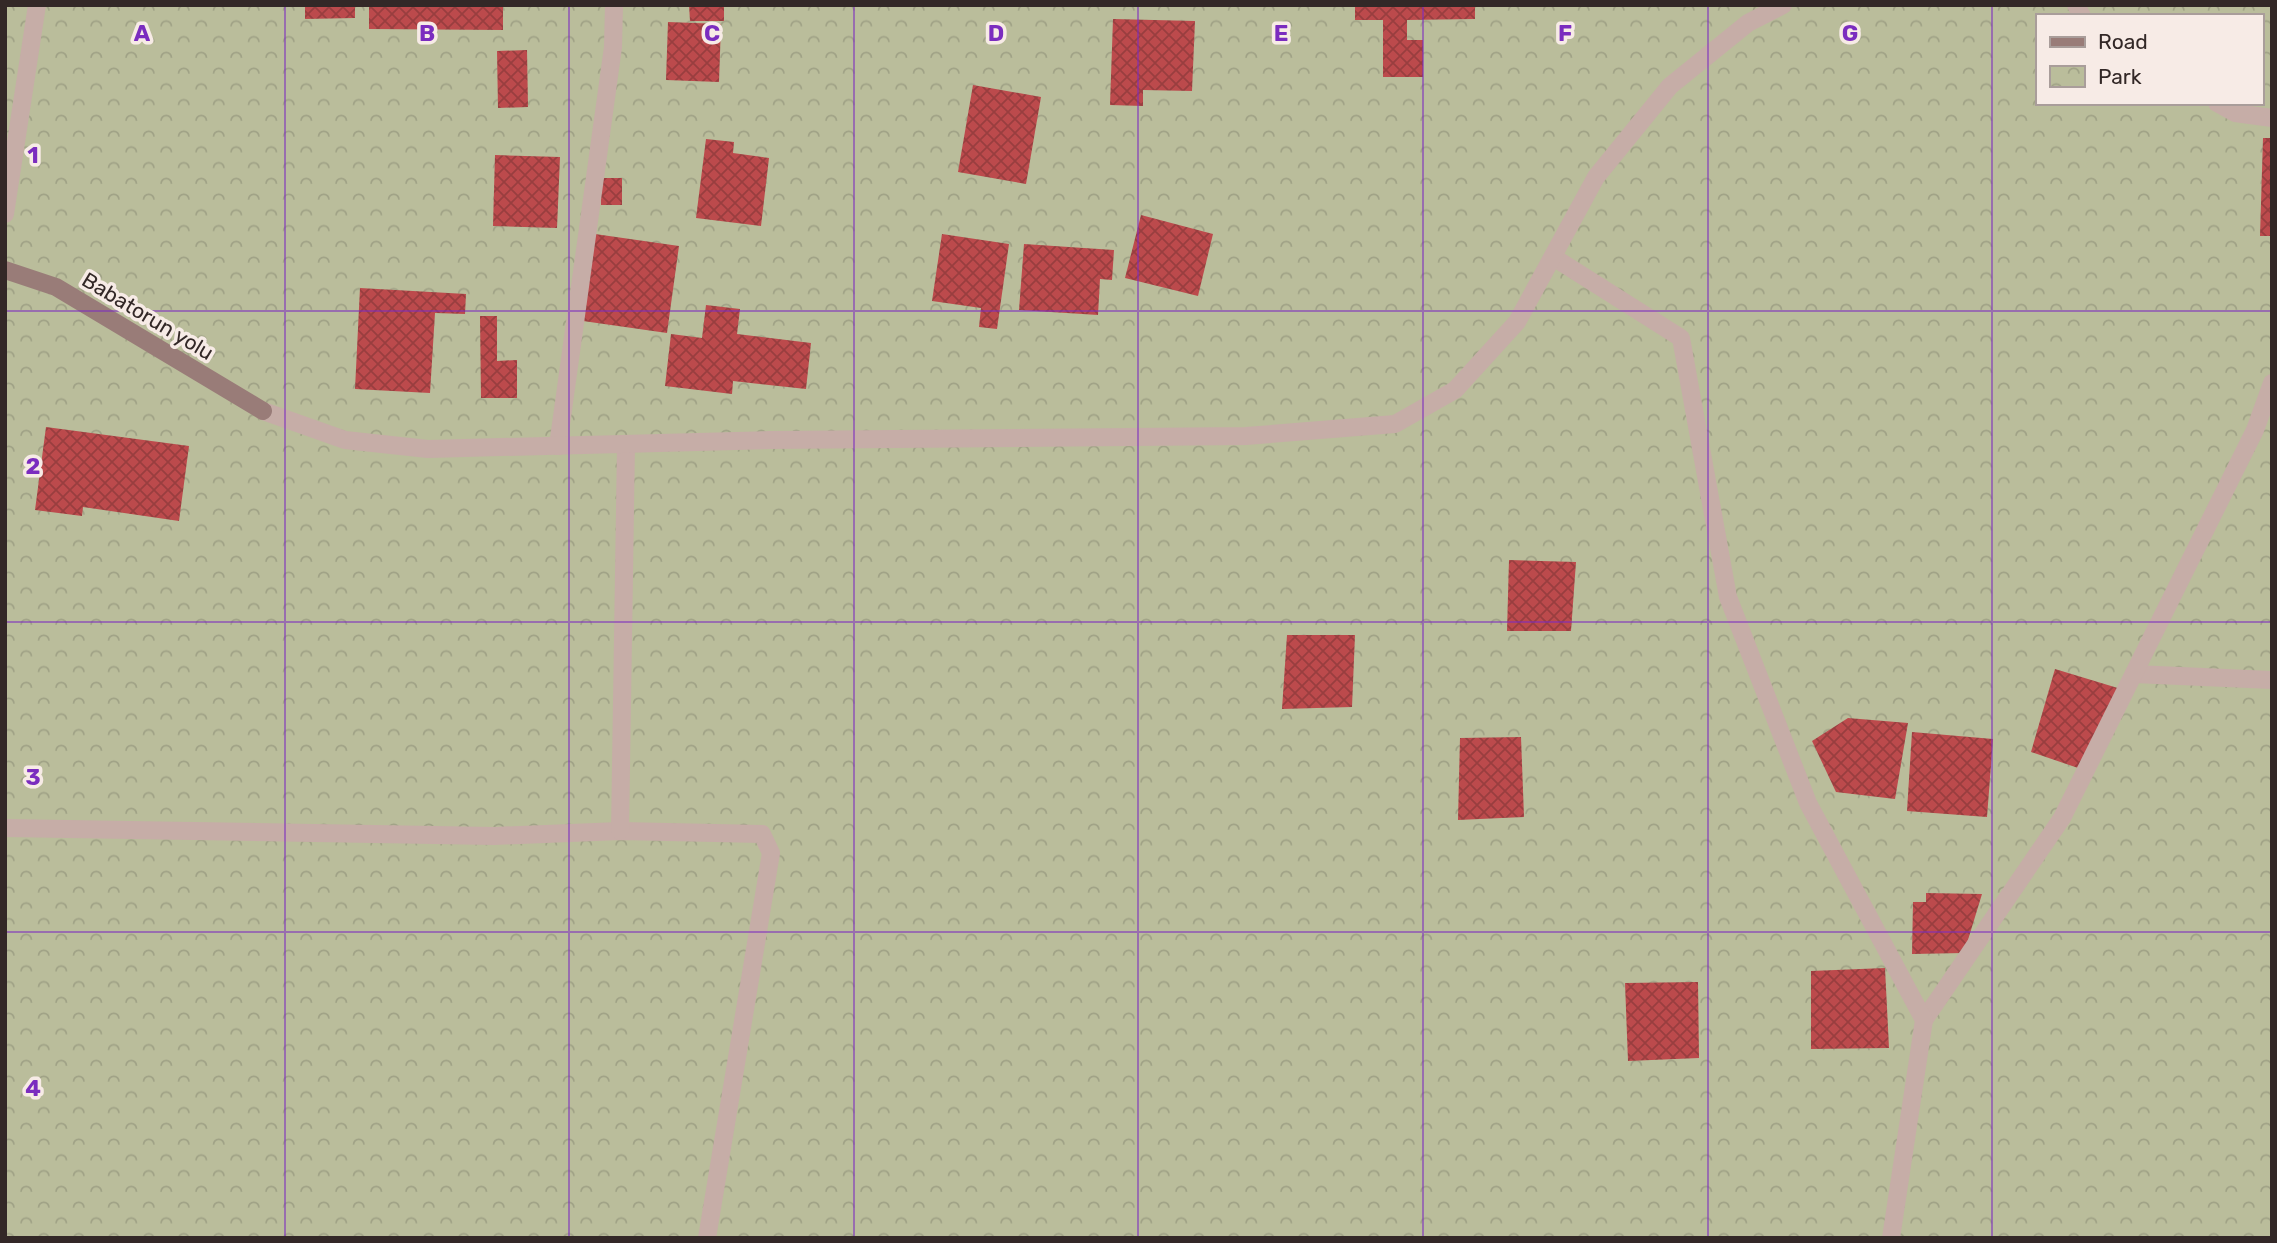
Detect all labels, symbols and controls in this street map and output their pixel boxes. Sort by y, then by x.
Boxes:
legend [2036,14,2263,105]
text: A [134,19,151,47]
text: B [419,19,435,47]
text: C [704,19,720,47]
text: D [988,19,1004,47]
text: E [1274,19,1288,47]
text: F [1558,19,1572,47]
text: G [1842,19,1858,47]
text: Road [2098,29,2148,54]
text: Park [2098,64,2142,89]
text: 1 [27,141,39,169]
street label: Babatorun yolu [78,267,218,365]
text: 2 [26,452,40,480]
text: 3 [25,763,41,791]
text: 4 [25,1074,41,1102]

